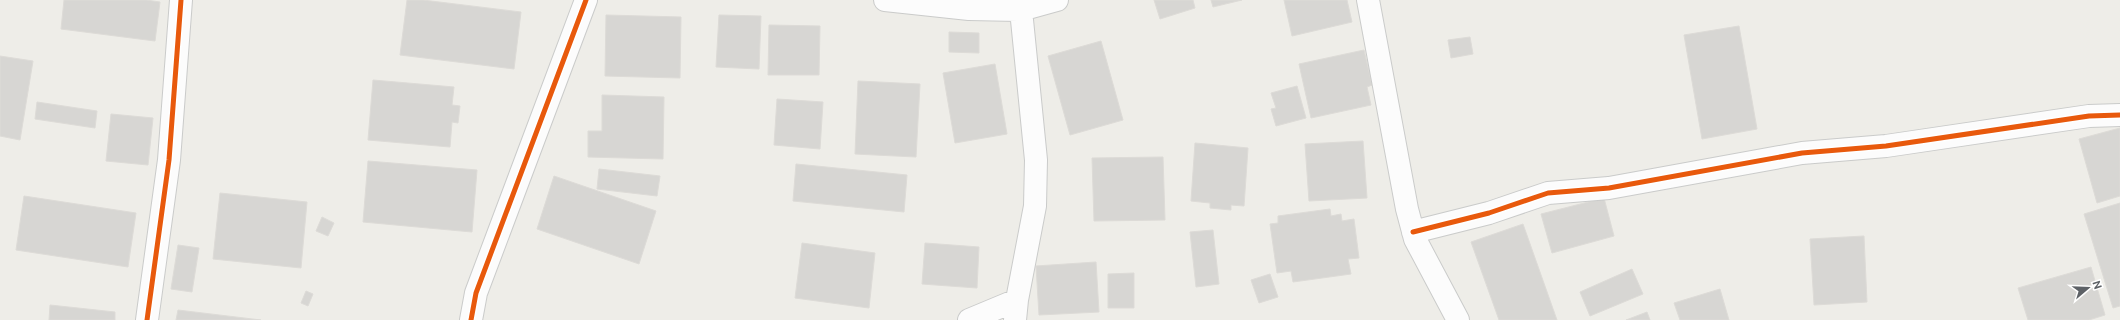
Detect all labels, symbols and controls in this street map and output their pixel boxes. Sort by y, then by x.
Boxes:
north arrow [2068,268,2108,308]
text: N [2090,279,2104,291]

